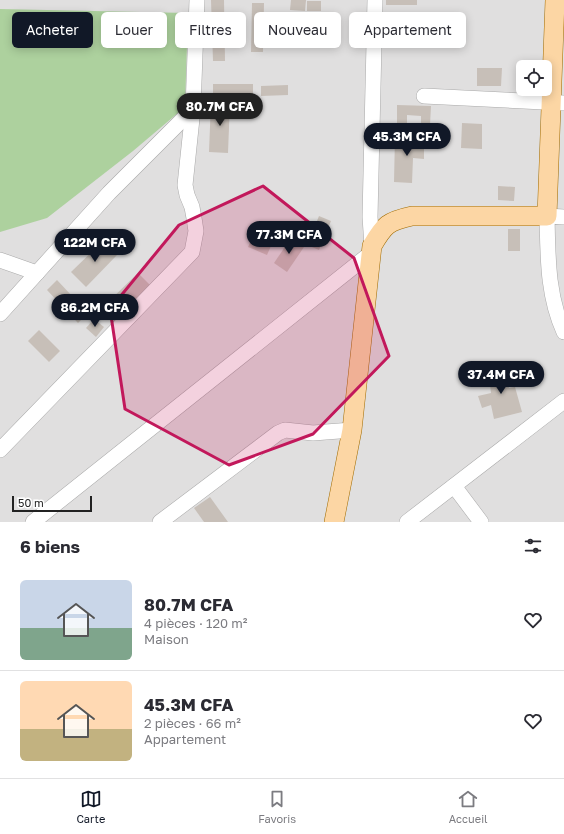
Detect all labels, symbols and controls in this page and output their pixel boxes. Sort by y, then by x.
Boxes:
chip: Acheter [12,12,93,48]
chip: Louer [101,12,167,48]
chip: Filtres [175,12,246,48]
chip: Nouveau [254,12,341,48]
chip: Appartement [349,12,466,48]
map controls [516,60,552,96]
button: locate [516,60,552,96]
pin: 80.7M CFA [174,93,266,127]
text: 80.7M CFA [186,98,254,114]
pin: 45.3M CFA [361,123,453,157]
text: 45.3M CFA [373,128,441,144]
pin: 77.3M CFA [243,221,335,255]
text: 77.3M CFA [256,226,322,242]
pin: 122M CFA [54,229,136,263]
text: 122M CFA [64,234,126,250]
pin: 86.2M CFA [49,294,141,328]
text: 86.2M CFA [60,299,130,315]
pin: 37.4M CFA [455,361,547,395]
text: 37.4M CFA [467,366,535,382]
scale bar [12,494,92,513]
text: 50 m [18,496,44,509]
icon: filters [522,535,544,557]
text: 6 biens [20,536,80,557]
text: 80.7M CFA [144,594,233,615]
icon: home [52,596,100,644]
icon: heart [522,609,544,631]
text: 4 pièces · 120 m² [144,615,247,631]
text: Maison [144,631,189,647]
text: 45.3M CFA [144,694,234,715]
icon: home [52,697,100,745]
icon: heart [522,710,544,732]
text: 2 pièces · 66 m² [144,715,241,731]
text: Appartement [144,731,226,747]
tab: Carte [76,788,105,825]
tab: Favoris [258,788,296,825]
tab: Accueil [449,788,488,825]

